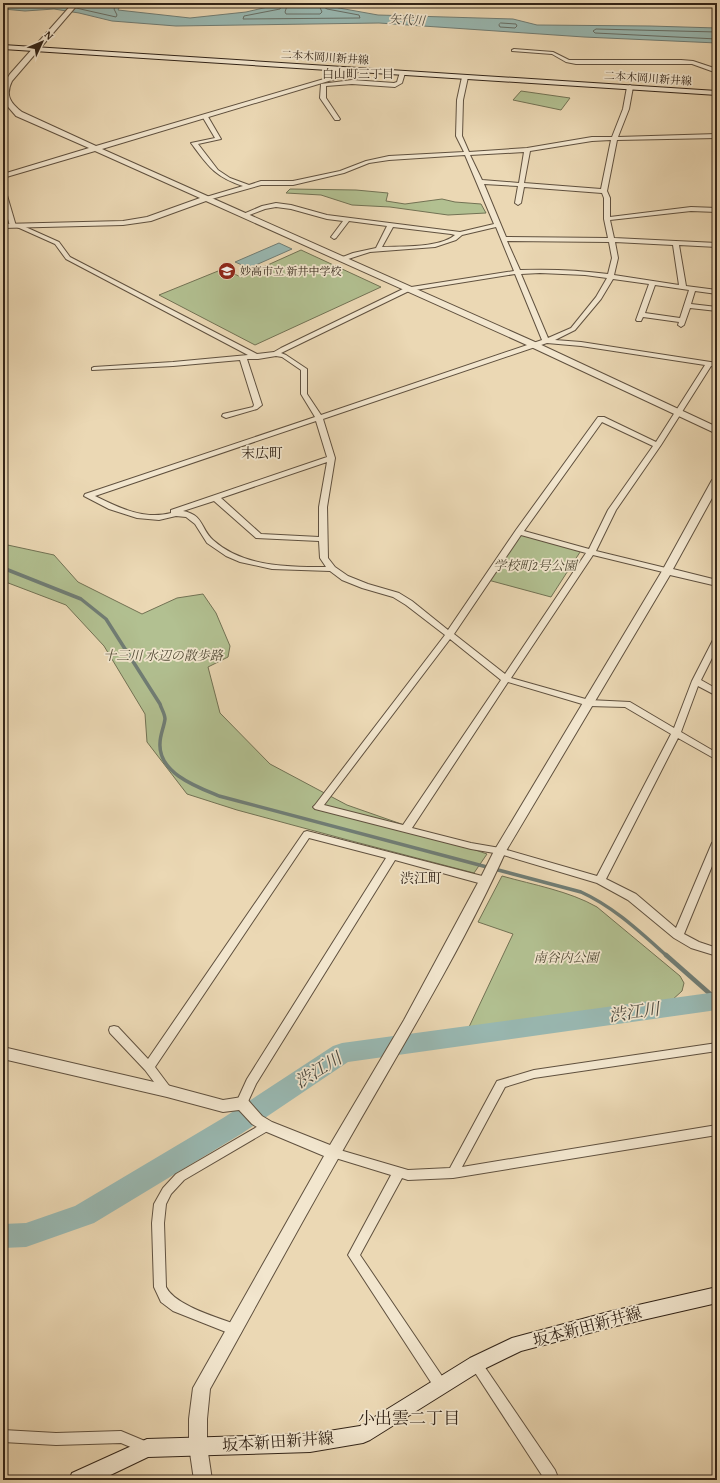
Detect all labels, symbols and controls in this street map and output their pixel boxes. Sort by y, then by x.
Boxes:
water label: 矢代川 [389,10,427,29]
north arrow [22,22,62,62]
text: N [41,27,58,44]
street label: 二本木岡川新井線 [281,46,369,68]
district label: 白山町三丁目 [322,65,394,82]
street label: 二本木岡川新井線 [604,67,692,89]
school or university icon: 妙高市立 新井中学校 [217,261,237,281]
place label: 妙高市立 新井中学校 [240,263,341,279]
district label: 末広町 [241,443,283,463]
park label: 学校町2号公園 [493,556,579,575]
park label: 十三川 水辺の散歩路 [103,646,224,665]
district label: 渋江町 [400,868,442,888]
park label: 南谷内公園 [533,948,600,967]
water label: 渋江川 [607,995,663,1027]
water label: 渋江川 [289,1044,348,1094]
street label: 坂本新田新井線 [530,1300,644,1352]
district label: 小出雲二丁目 [358,1405,460,1430]
street label: 坂本新田新井線 [221,1425,335,1457]

